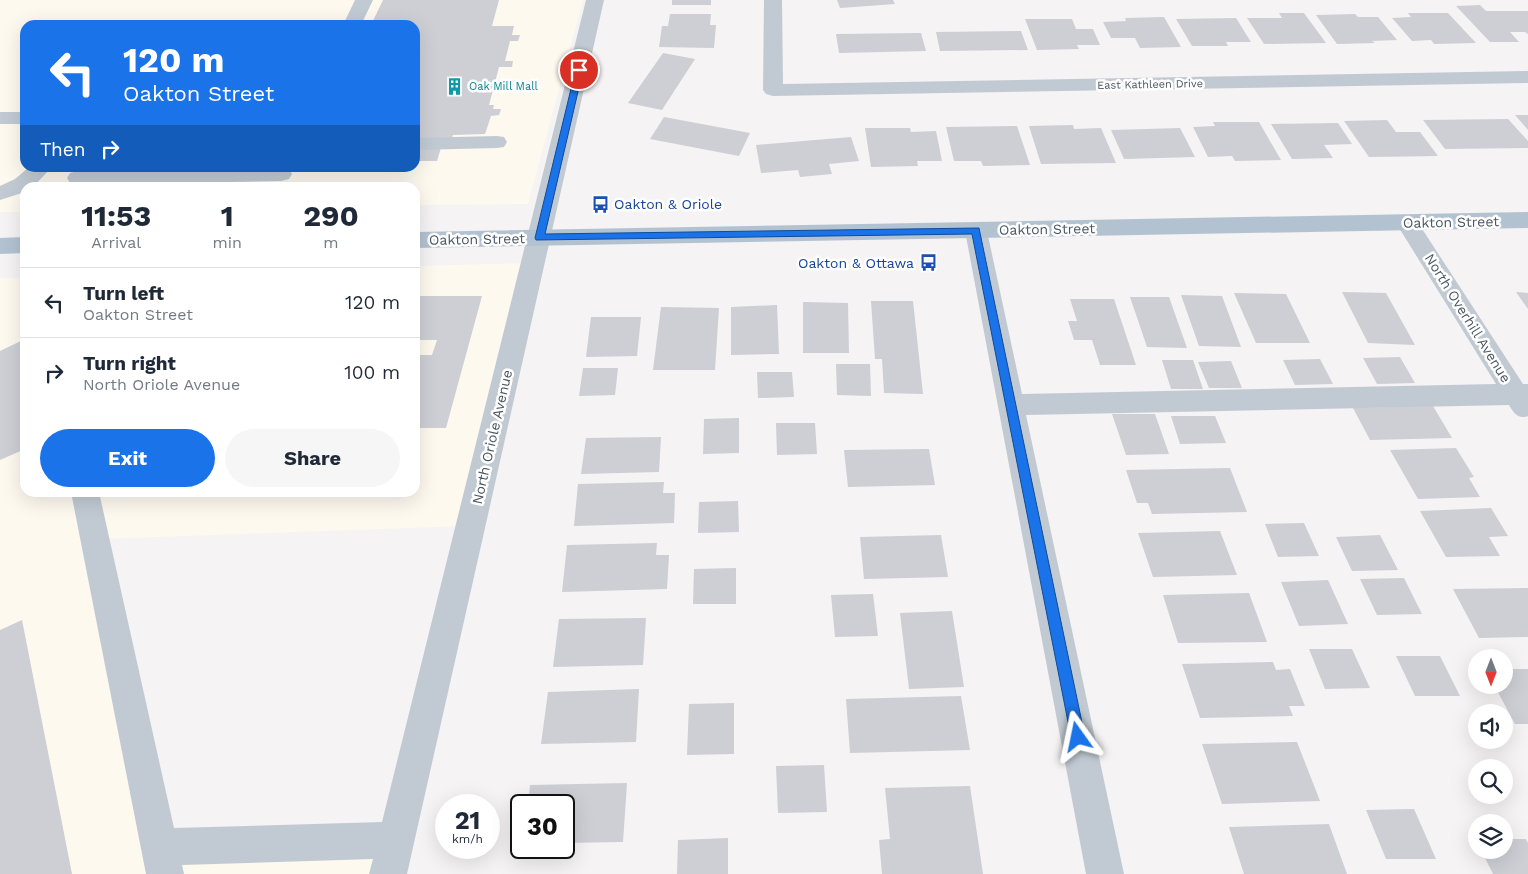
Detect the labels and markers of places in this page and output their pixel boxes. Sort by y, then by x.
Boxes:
pin [558,49,600,91]
building icon: Oak Mill Mall [445,76,465,96]
place label: Oak Mill Mall [469,80,539,93]
bus stop icon: Oakton & Oriole [590,194,610,214]
place label: Oakton & Oriole [614,196,722,212]
bus stop icon: Oakton & Ottawa [918,253,938,273]
place label: Oakton & Ottawa [798,255,914,271]

